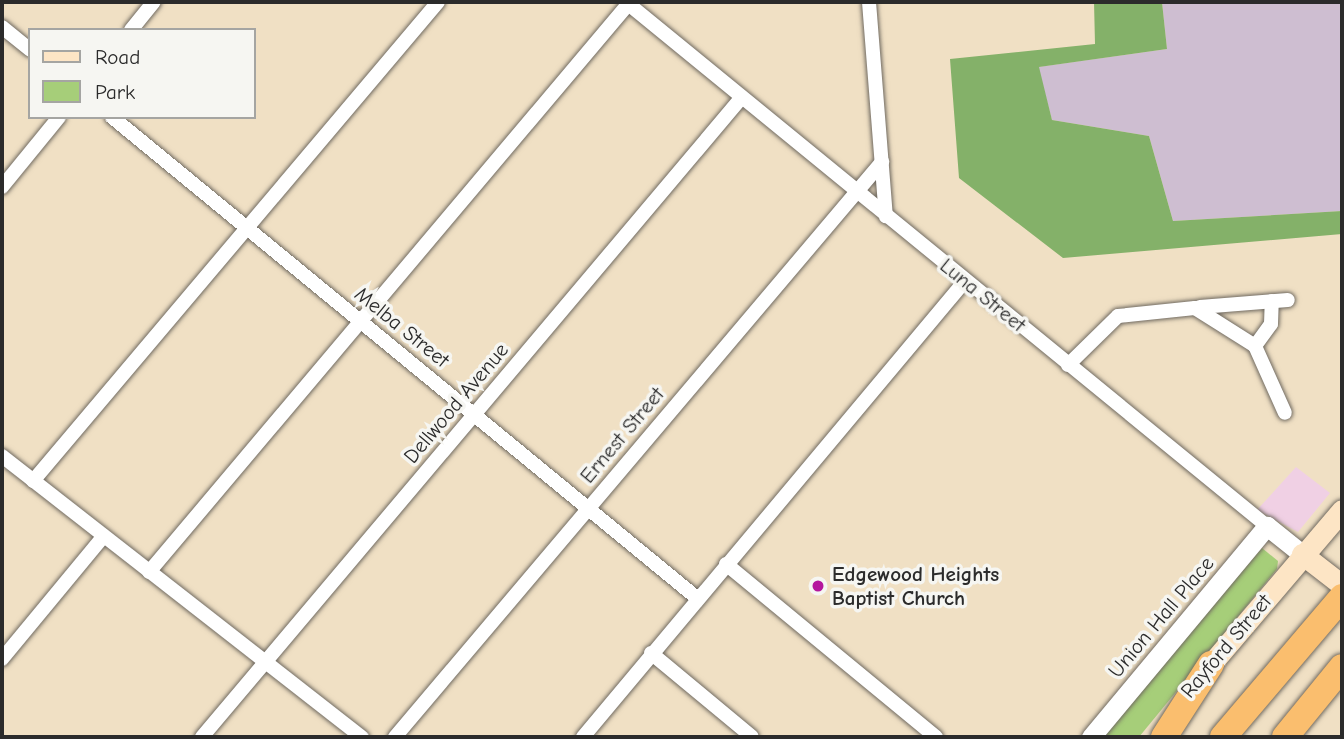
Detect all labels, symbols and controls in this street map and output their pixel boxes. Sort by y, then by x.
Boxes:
legend [28,28,256,119]
text: Road [95,45,140,69]
text: Park [95,80,135,104]
street label: Luna Street [935,253,1031,337]
street label: Melba Street [350,281,454,373]
street label: Dellwood Avenue [398,338,514,468]
street label: Ernest Street [575,382,669,488]
street label: Union Hall Place [1103,551,1219,683]
place label: Edgewood Heights Baptist Church [832,561,999,611]
marker: Edgewood Heights Baptist Church [810,578,826,594]
street label: Rayford Street [1175,589,1277,703]

